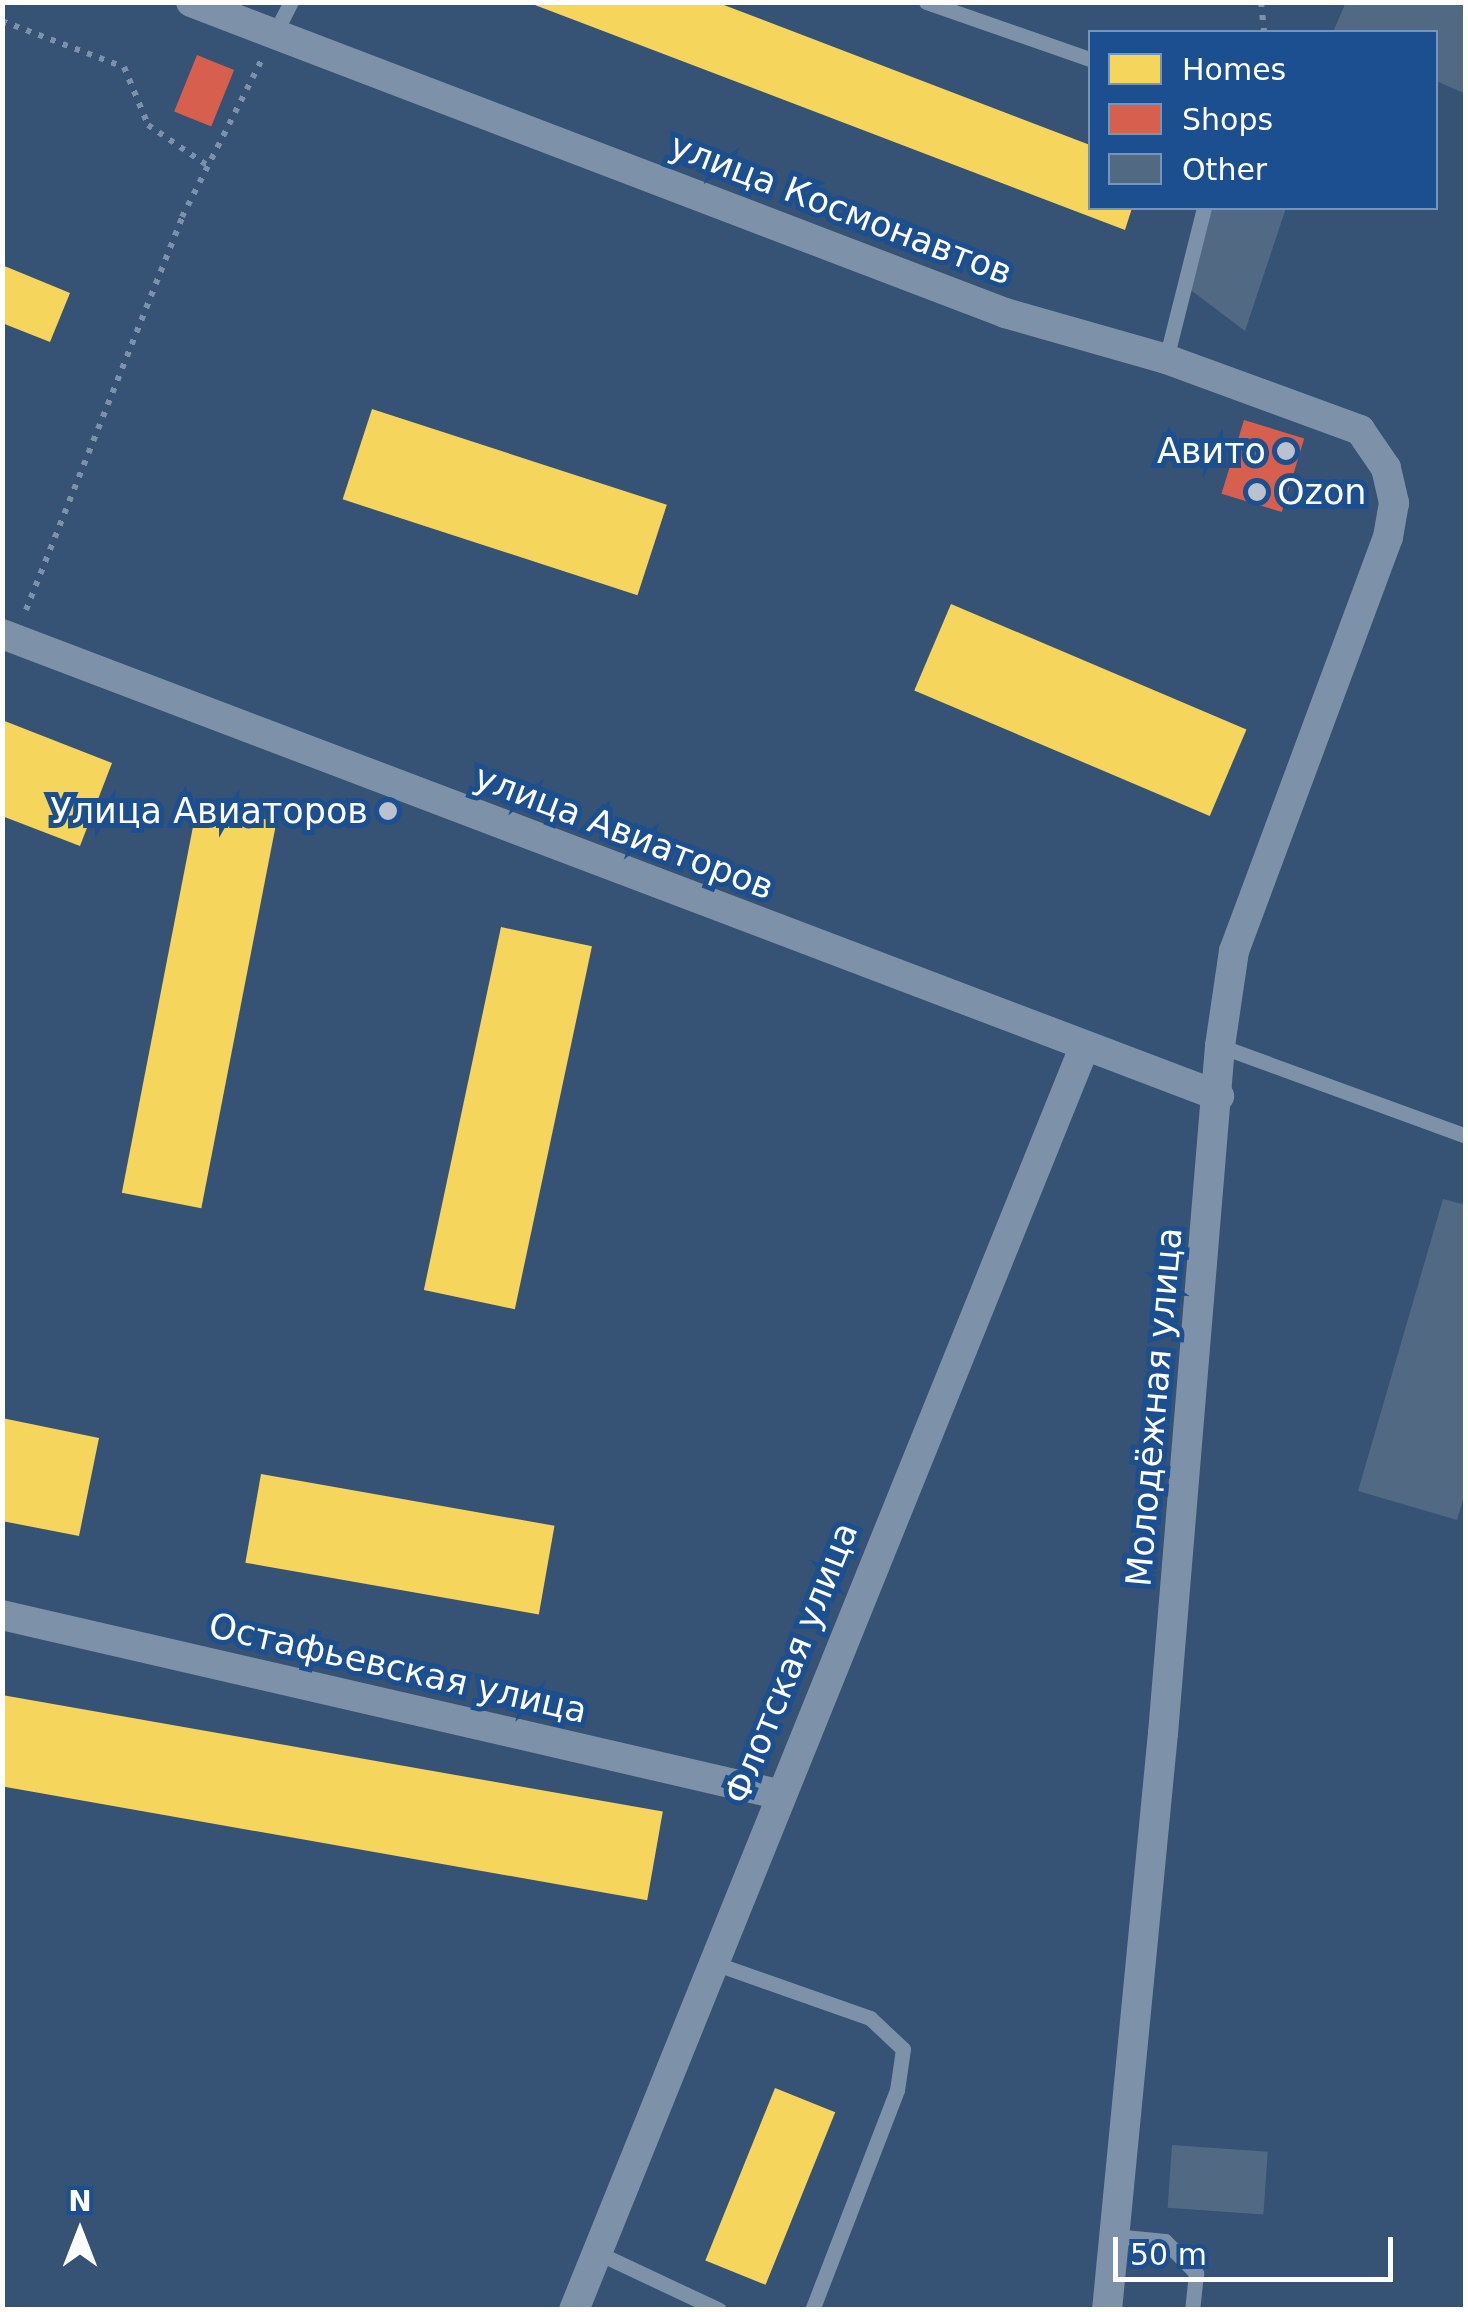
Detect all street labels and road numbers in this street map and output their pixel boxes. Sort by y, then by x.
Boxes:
street label: улица Космонавтов [664,124,1018,294]
street label: улица Авиаторов [468,756,780,908]
street label: Молодёжная улица [1117,1226,1191,1588]
street label: Флотская улица [715,1516,867,1810]
street label: Остафьевская улица [205,1604,591,1732]

